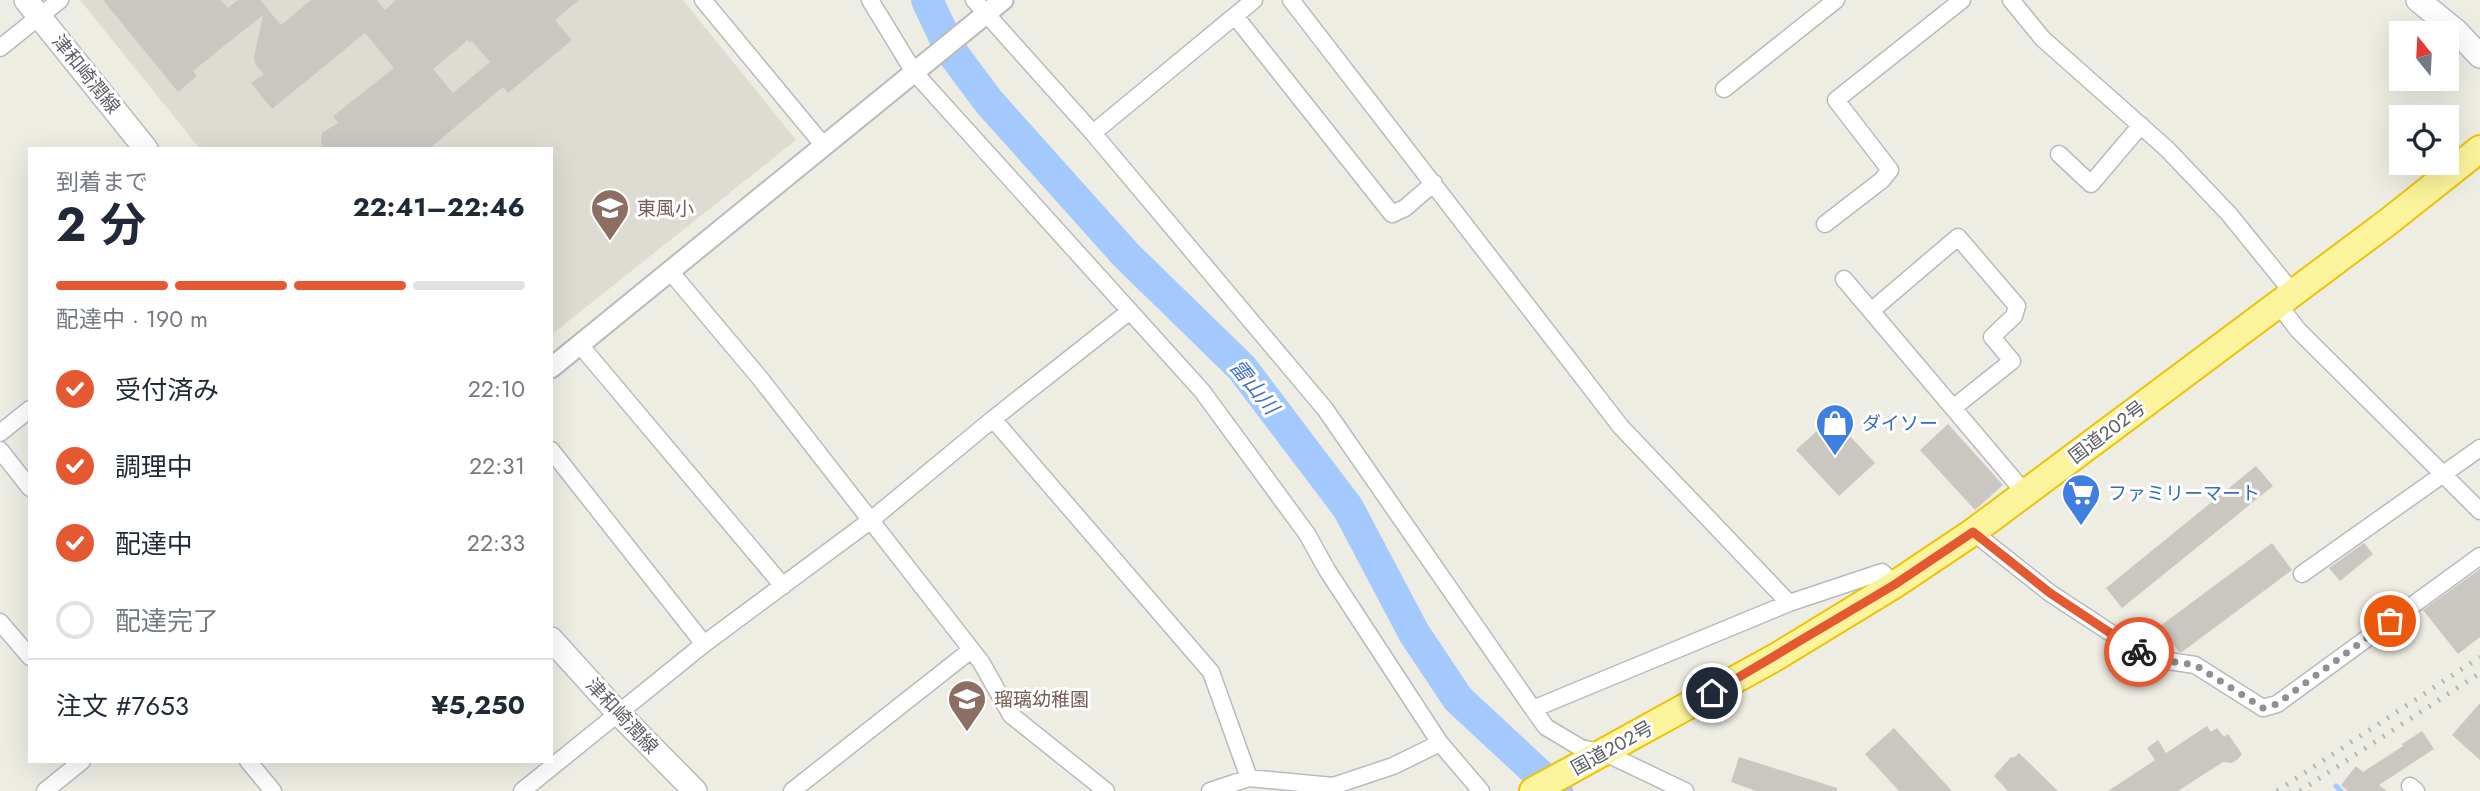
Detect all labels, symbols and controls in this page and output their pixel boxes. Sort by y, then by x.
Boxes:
north arrow [2389,21,2459,91]
map controls [2389,21,2459,175]
street label: 津和崎潤線 [46,29,126,119]
button: locate [2389,105,2459,175]
text: 到着まで [56,165,148,199]
school or university icon: 東風小 [589,187,631,242]
text: 22:41–22:46 [353,188,525,226]
text: 2 分 [56,192,146,258]
place label: 東風小 [637,195,694,222]
text: 配達中 · 190 m [56,302,208,336]
water label: 雷山川 [1223,353,1287,422]
icon: check [56,370,94,408]
text: 受付済み [115,371,219,409]
text: 22:10 [468,372,525,406]
street label: 国道202号 [2063,394,2151,470]
shop icon: ダイソー [1814,402,1856,457]
place label: ダイソー [1862,410,1938,437]
icon: check [56,447,94,485]
text: 調理中 [115,448,193,486]
text: 22:31 [469,449,525,483]
supermarket icon: ファミリーマート [2060,472,2102,527]
place label: ファミリーマート [2108,480,2260,507]
icon: check [56,524,94,562]
text: 配達中 [115,525,193,563]
text: 22:33 [467,526,525,560]
pin [2360,591,2420,651]
text: 配達完了 [115,602,219,640]
icon: bag [2371,602,2409,640]
courier [2104,617,2174,687]
icon: bike [2120,633,2158,671]
pin [1682,663,1742,723]
street label: 津和崎潤線 [580,672,664,760]
icon: home [1693,674,1731,712]
school or university icon: 瑠璃幼稚園 [946,678,988,733]
text: ¥5,250 [431,686,525,724]
place label: 瑠璃幼稚園 [994,686,1089,713]
text: 注文 #7653 [56,687,189,725]
street label: 国道202号 [1566,714,1658,782]

